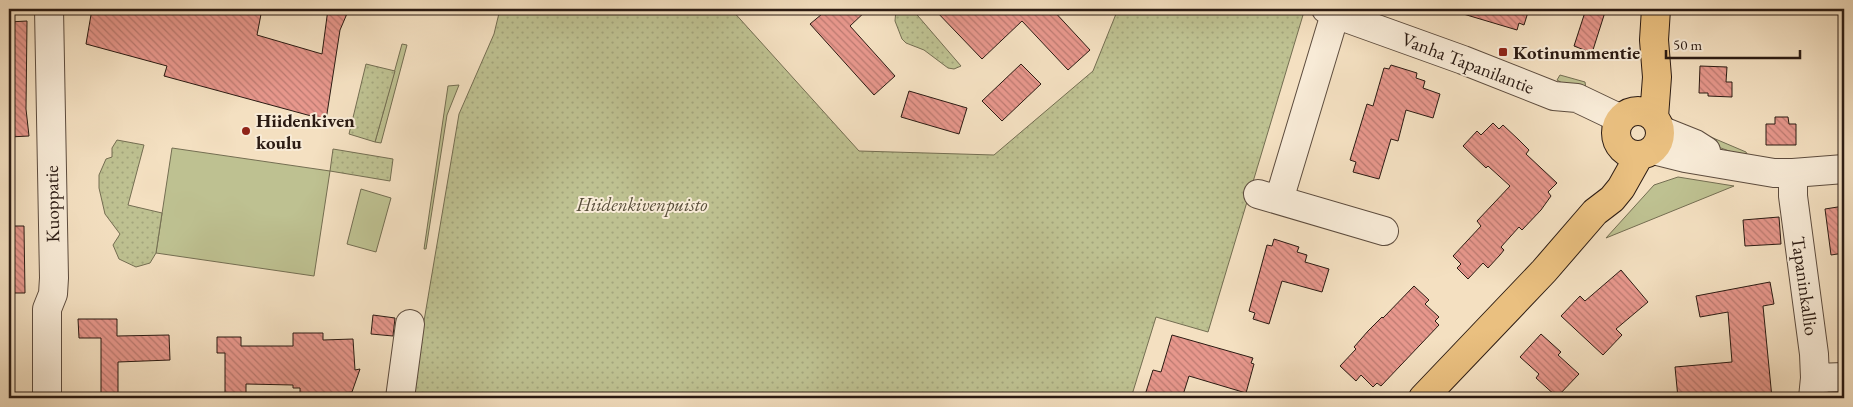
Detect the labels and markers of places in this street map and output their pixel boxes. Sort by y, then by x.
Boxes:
place label: Kotinummentie [1513,40,1640,65]
marker: Kotinummentie [1497,46,1509,58]
place label: Hiidenkiven koulu [256,108,355,155]
marker: Hiidenkiven koulu [240,125,252,137]

